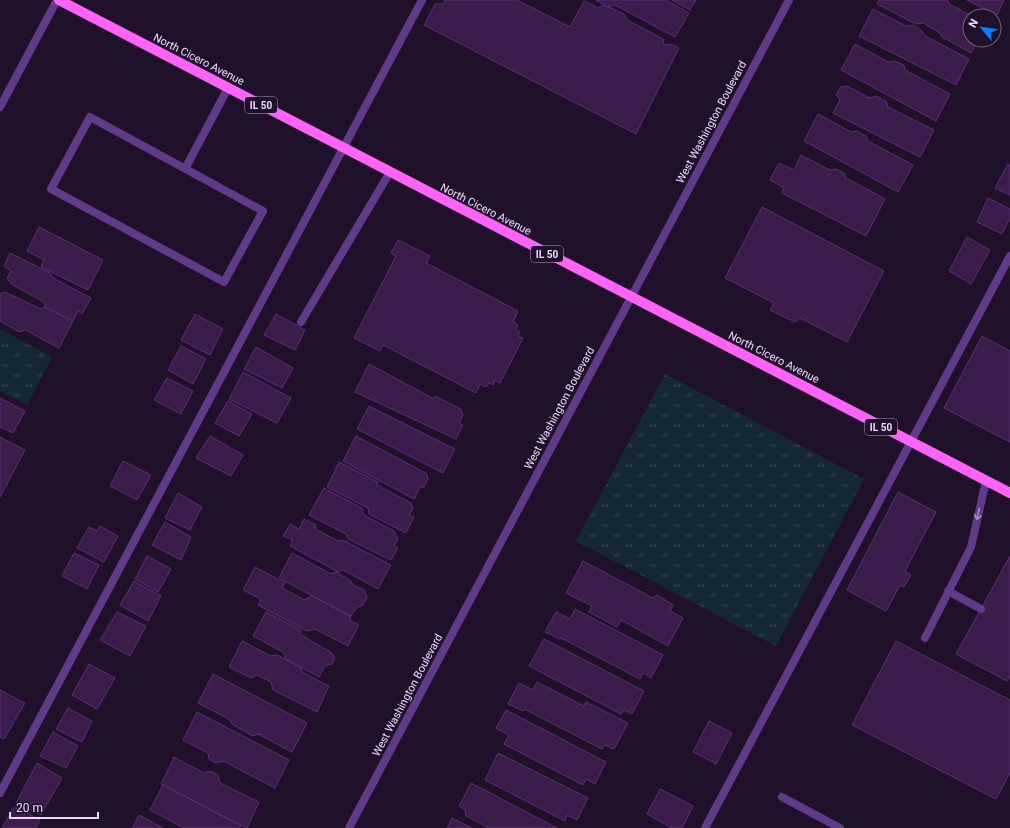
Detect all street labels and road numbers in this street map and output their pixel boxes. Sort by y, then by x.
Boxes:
street label: North Cicero Avenue [151,31,247,88]
street label: West Washington Boulevard [674,59,749,186]
road number: IL 50 [245,97,277,113]
street label: North Cicero Avenue [438,181,534,238]
road number: IL 50 [531,246,563,262]
street label: North Cicero Avenue [726,329,822,386]
street label: West Washington Boulevard [522,345,597,472]
road number: IL 50 [865,419,897,435]
street label: West Washington Boulevard [370,632,445,759]

